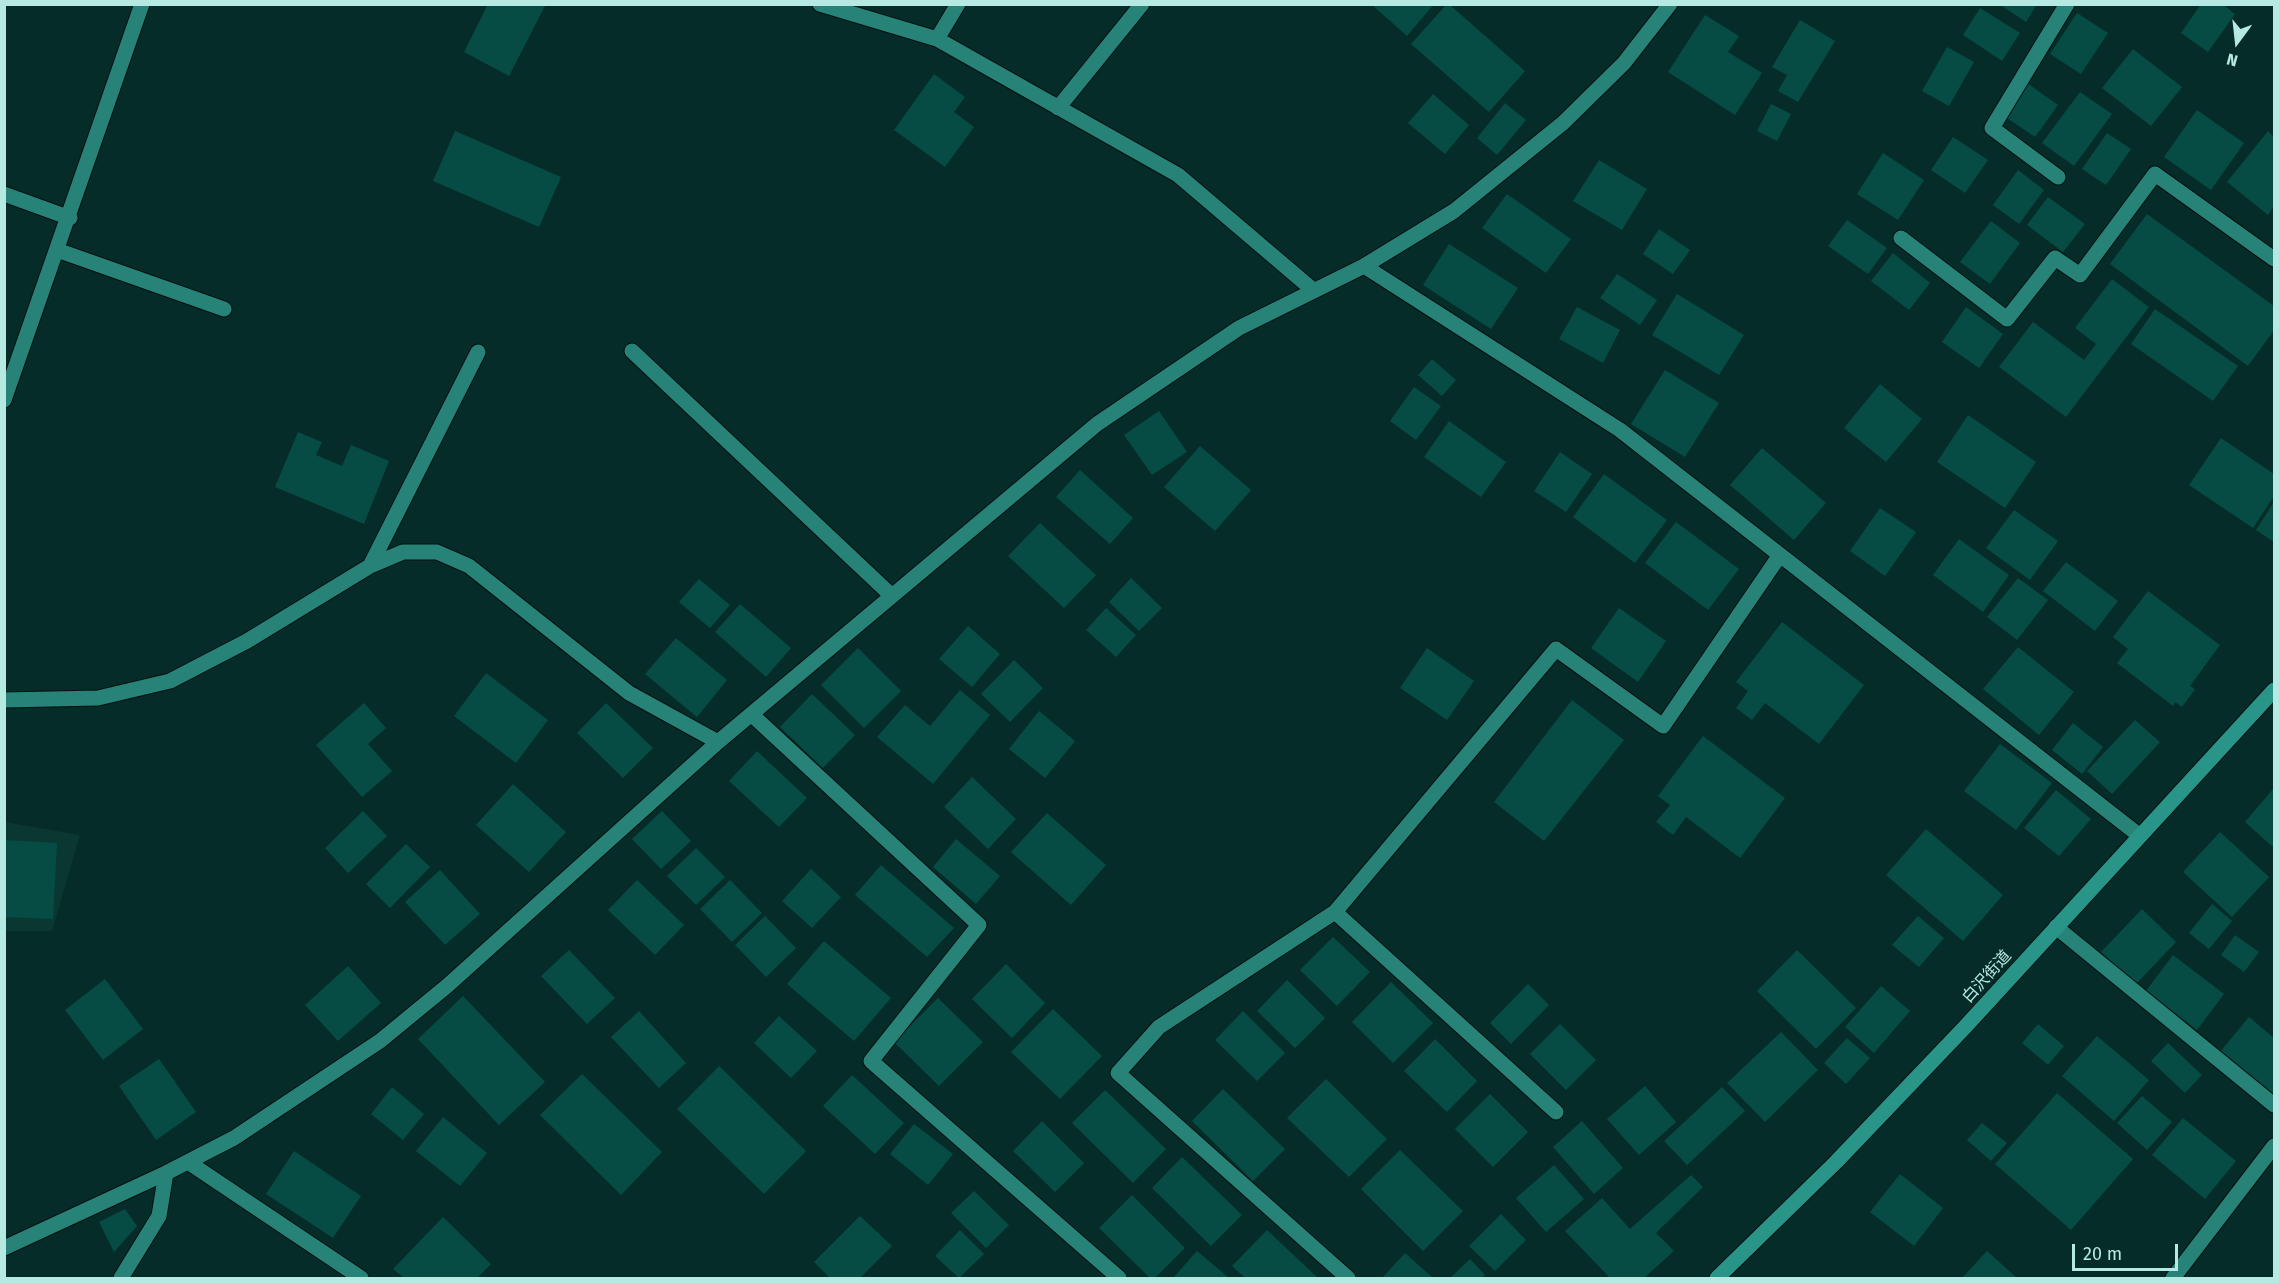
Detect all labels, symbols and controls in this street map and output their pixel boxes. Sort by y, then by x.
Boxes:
north arrow [2207,12,2267,72]
text: N [2225,49,2240,70]
street label: 白沢街道 [1958,947,2016,1007]
scale bar [2075,1232,2182,1270]
text: 20 m [2083,1243,2122,1265]

